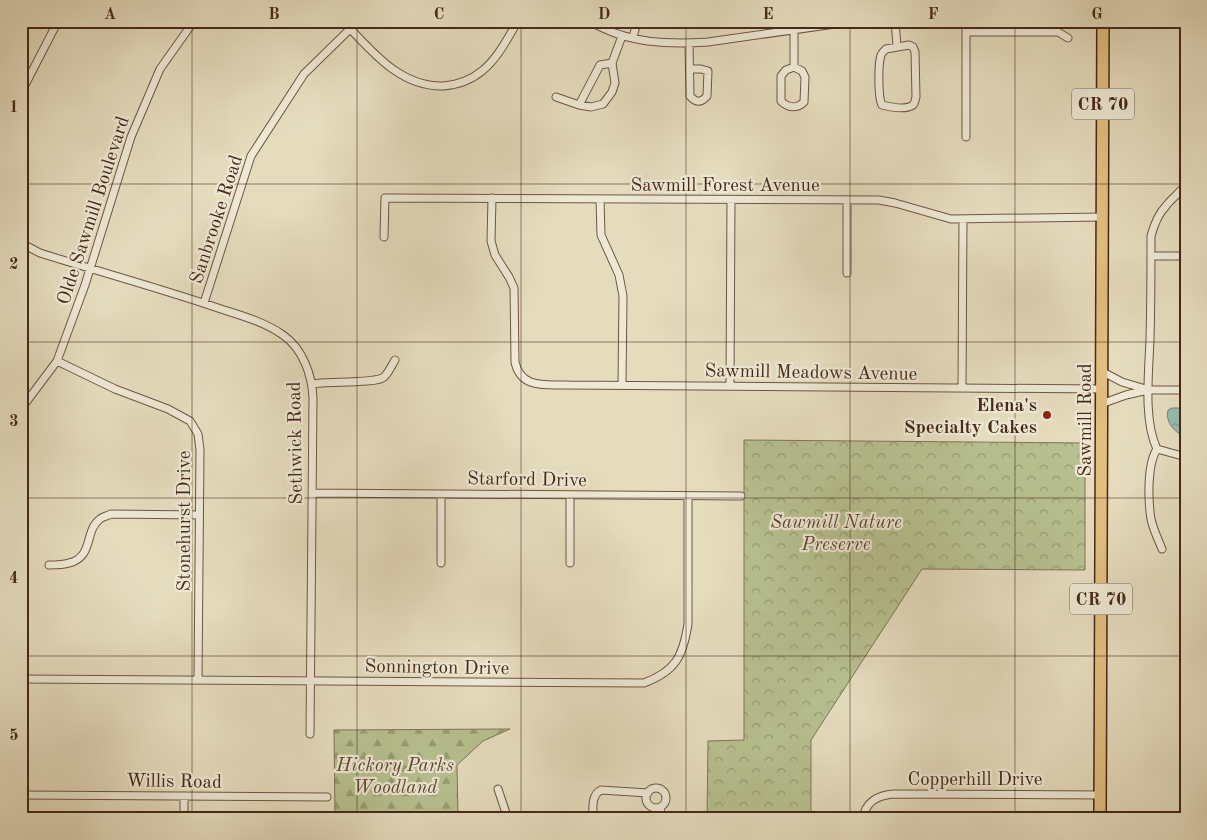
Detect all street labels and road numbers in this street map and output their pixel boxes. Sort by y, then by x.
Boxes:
road number: CR 70 [1072,88,1134,120]
street label: Olde Sawmill Boulevard [55,114,134,307]
street label: Sanbrooke Road [188,153,247,286]
street label: Sawmill Forest Avenue [630,177,820,196]
street label: Sawmill Meadows Avenue [704,362,918,385]
street label: Sawmill Road [1077,363,1096,477]
street label: Sethwick Road [286,381,307,505]
street label: Stonehurst Drive [176,451,195,591]
street label: Starford Drive [467,470,587,491]
road number: CR 70 [1070,584,1132,614]
street label: Sonnington Drive [364,658,509,679]
street label: Copperhill Drive [907,771,1043,790]
street label: Willis Road [126,772,222,793]

